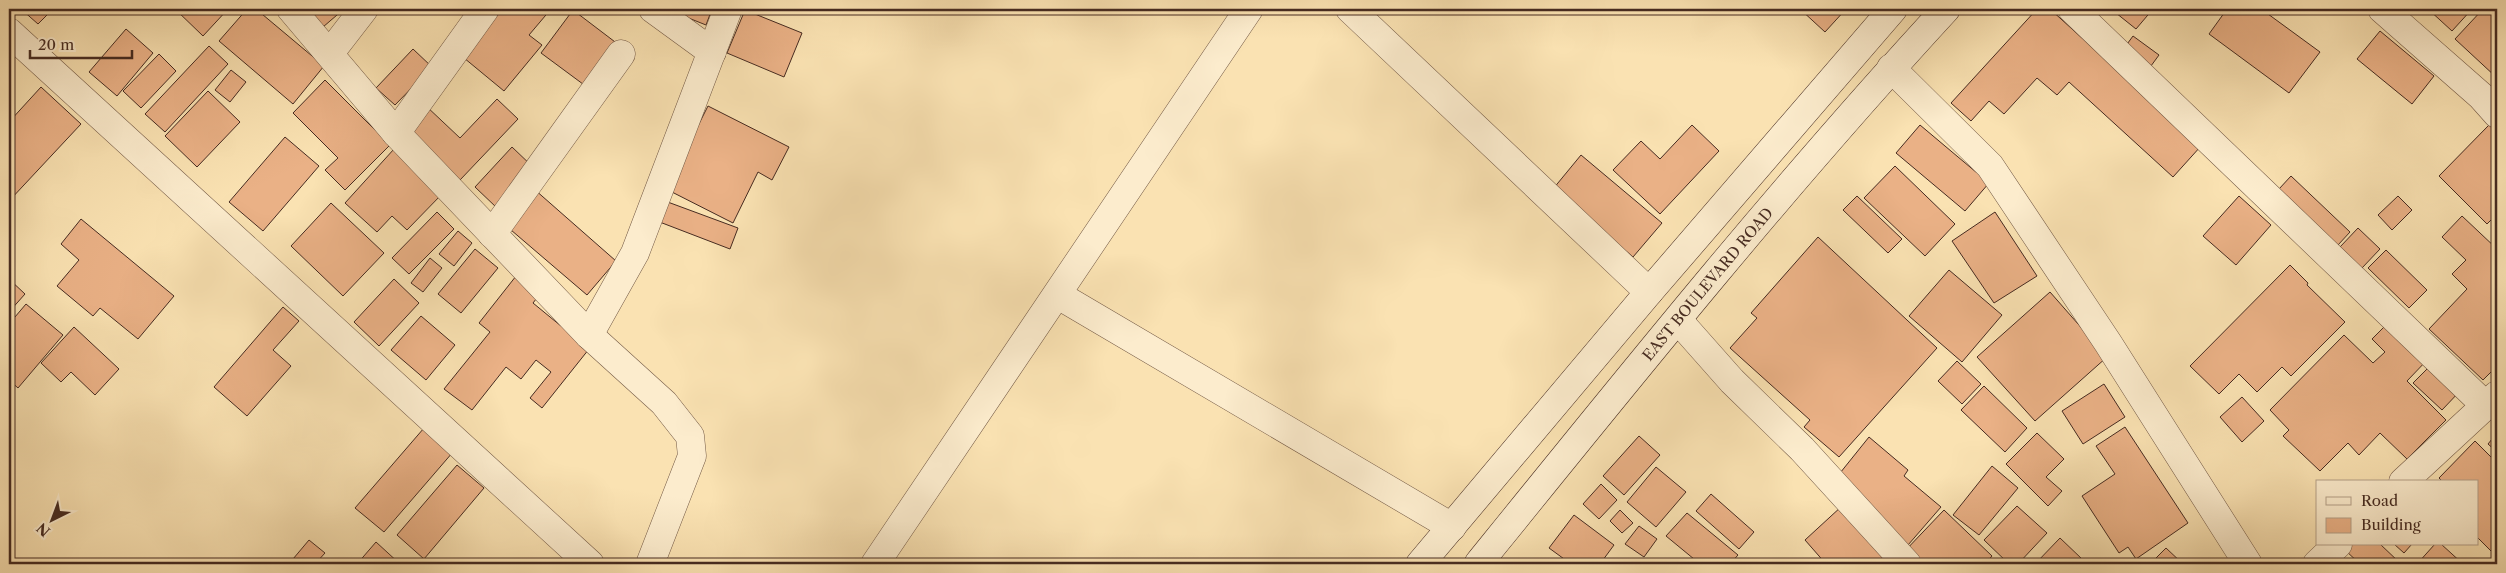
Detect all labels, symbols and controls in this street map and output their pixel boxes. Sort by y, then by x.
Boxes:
scale bar [30,28,132,60]
text: 20 m [38,35,74,54]
street label: EAST BOULEVARD ROAD [1638,203,1777,364]
legend [2316,480,2478,546]
text: Road [2361,491,2398,510]
north arrow [28,496,78,546]
text: Building [2361,515,2421,534]
text: N [33,519,54,540]

